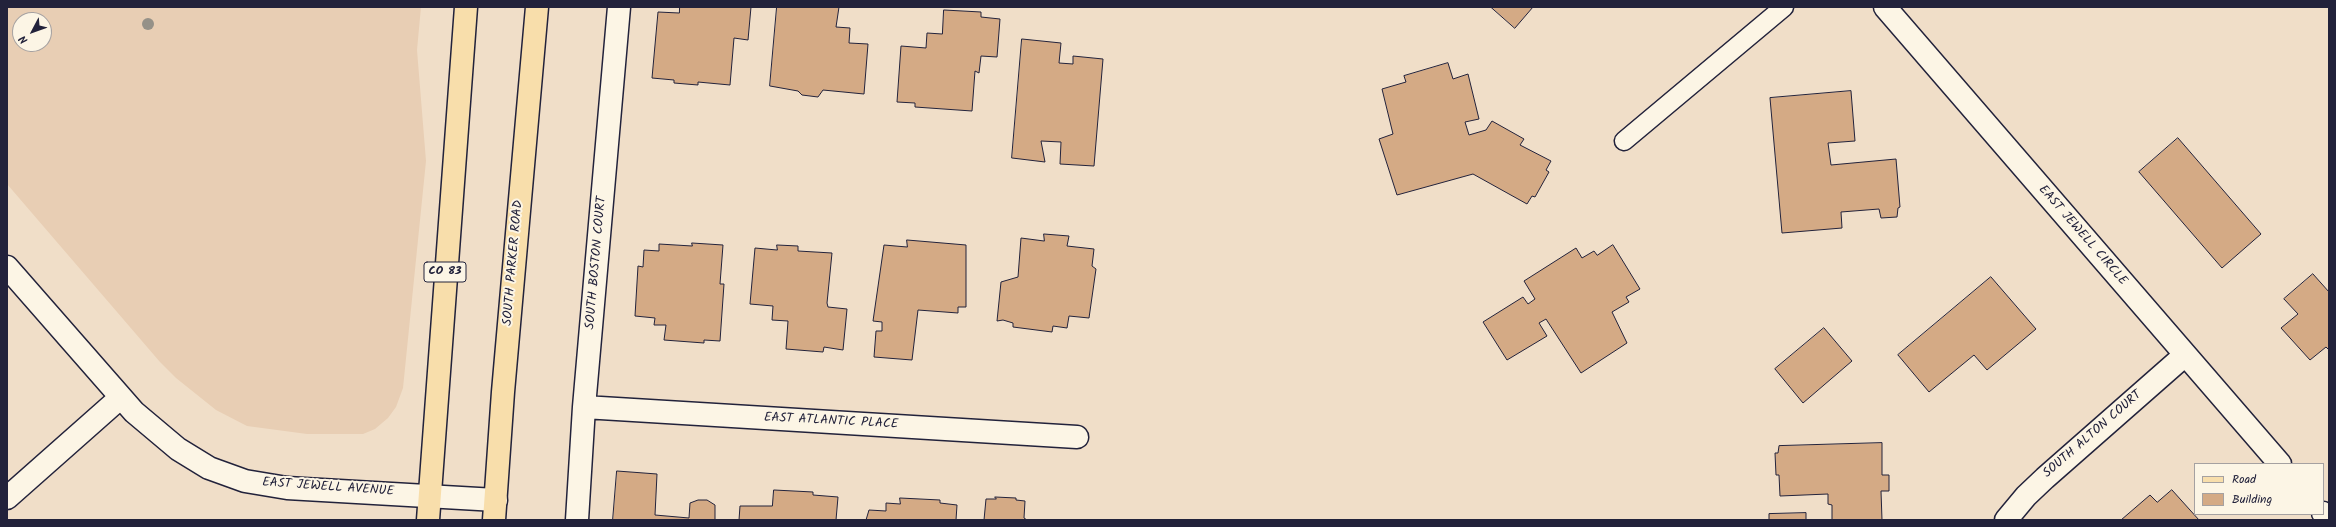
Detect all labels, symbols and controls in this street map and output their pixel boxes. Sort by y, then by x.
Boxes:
north arrow [12,12,52,52]
text: N [15,31,33,48]
street label: EAST JEWELL CIRCLE [2034,183,2130,289]
street label: SOUTH BOSTON COURT [583,196,611,330]
street label: SOUTH PARKER ROAD [501,200,527,326]
road number: CO 83 [424,262,466,282]
street label: SOUTH ALTON COURT [2041,388,2145,482]
street label: EAST ATLANTIC PLACE [763,411,899,433]
legend [2194,463,2324,515]
text: Road [2232,470,2256,489]
street label: EAST JEWELL AVENUE [262,476,394,500]
text: Building [2232,490,2272,509]

